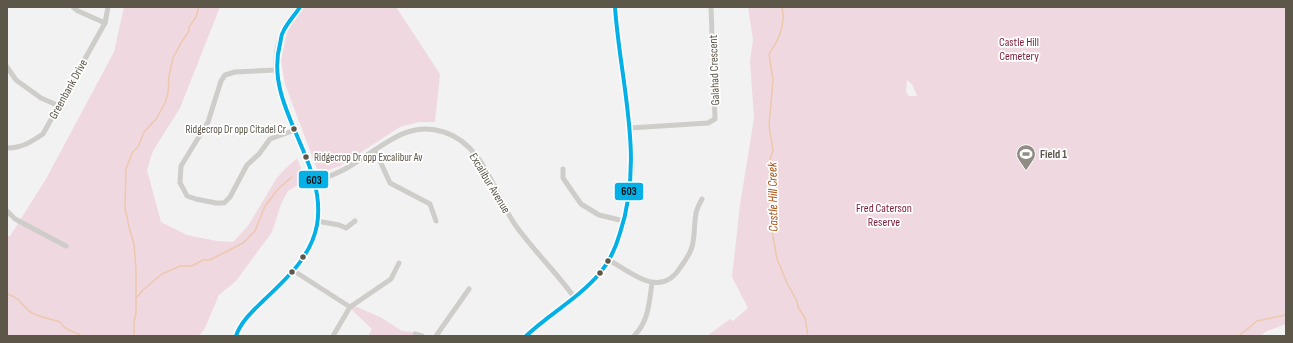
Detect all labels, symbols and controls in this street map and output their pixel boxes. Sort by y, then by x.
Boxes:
street label: Galahad Crescent [706,34,723,106]
park label: Castle Hill Cemetery [999,35,1039,64]
street label: Greenbank Drive [46,56,91,122]
place label: Ridgecrop Dr opp Citadel Cr [185,123,286,136]
marker: Ridgecrop Dr opp Citadel Cr [289,124,299,134]
sports icon: Field 1 [1015,143,1037,171]
place label: Field 1 [1040,147,1067,162]
street label: Excalibur Avenue [466,150,514,216]
place label: Ridgecrop Dr opp Excalibur Av [314,151,423,164]
marker: Ridgecrop Dr opp Excalibur Av [301,152,311,162]
water label: Castle Hill Creek [764,161,782,232]
line badge: 603 [298,170,329,189]
text: 603 [306,174,322,187]
line badge: 603 [614,182,644,201]
text: 603 [621,185,637,198]
park label: Fred Caterson Reserve [856,201,912,230]
unlabelled marker [298,252,308,262]
unlabelled marker [603,256,613,266]
unlabelled marker [287,267,297,277]
unlabelled marker [595,268,605,278]

